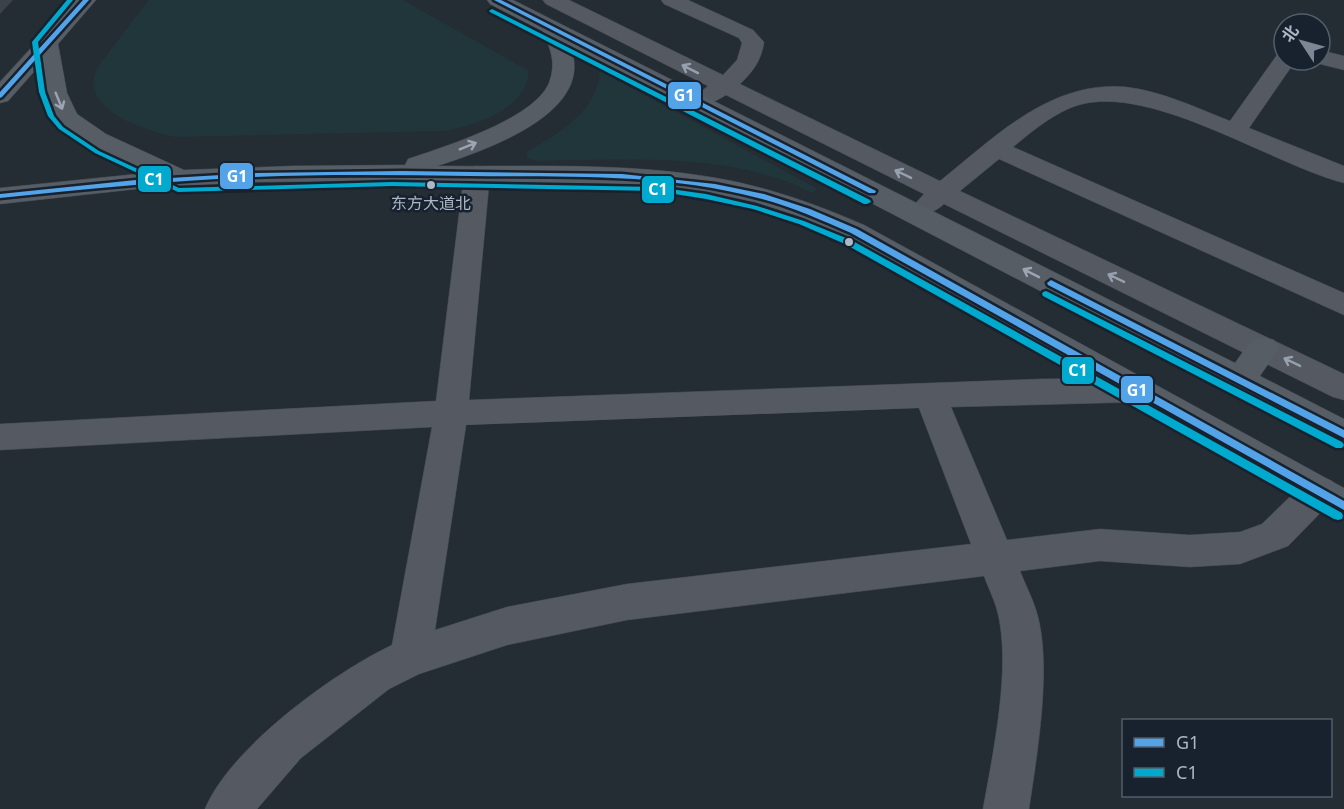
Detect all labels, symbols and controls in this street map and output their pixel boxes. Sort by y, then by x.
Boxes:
north arrow [1272,12,1332,72]
text: 北 [1276,20,1303,46]
one-way arrow [682,63,700,74]
line badge: G1 [667,81,702,110]
text: G1 [674,84,694,106]
one-way arrow [54,92,65,110]
one-way arrow [458,140,477,151]
line badge: G1 [219,162,254,190]
line badge: C1 [137,165,172,193]
text: G1 [227,165,247,187]
one-way arrow [894,167,912,179]
text: C1 [144,168,164,190]
line badge: C1 [641,175,675,204]
text: C1 [648,178,668,200]
marker: 东方大道北 [425,179,437,191]
place label: 东方大道北 [391,192,471,214]
unlabelled marker [843,236,855,248]
one-way arrow [1022,267,1040,278]
one-way arrow [1107,271,1125,283]
line badge: C1 [1061,356,1095,385]
one-way arrow [1283,356,1301,368]
text: C1 [1068,359,1088,381]
line badge: G1 [1120,375,1154,404]
text: G1 [1127,379,1147,401]
legend [1122,719,1332,797]
text: G1 [1176,730,1199,754]
text: C1 [1176,760,1198,784]

